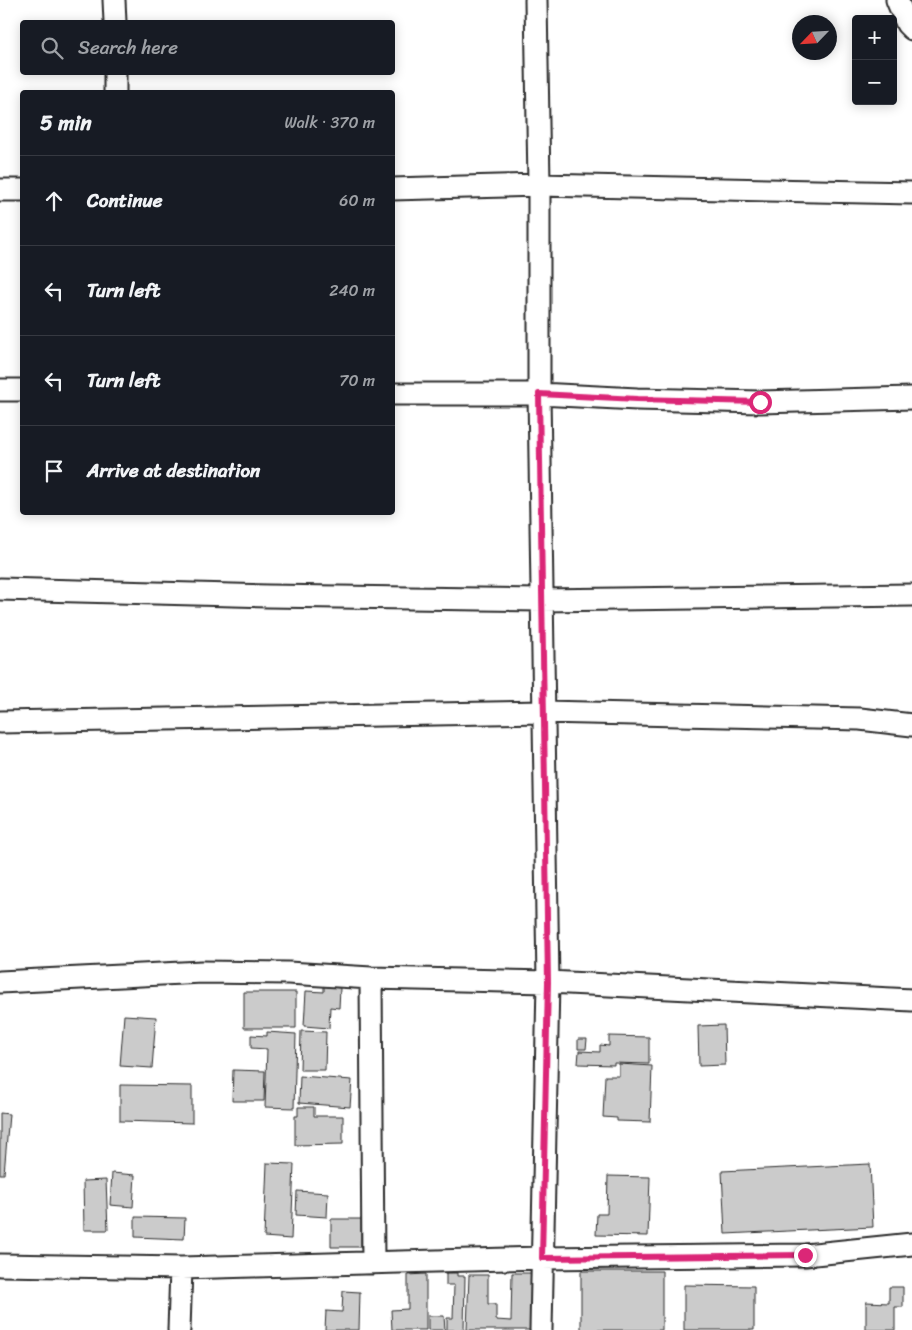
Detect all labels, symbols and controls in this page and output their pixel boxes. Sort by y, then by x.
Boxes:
north arrow [792,15,837,60]
map controls [852,15,897,105]
button: + [852,15,897,60]
search box [20,20,395,75]
text: Search here [78,31,178,64]
icon: search [38,34,66,62]
button: − [852,60,897,105]
text: 5 min [40,104,92,142]
text: Walk · 370 m [284,108,375,137]
text: Continue [87,184,163,217]
text: 60 m [339,186,375,215]
icon: ahead [40,187,68,215]
text: Turn left [87,274,160,307]
text: 240 m [329,276,375,305]
icon: left [40,277,68,305]
text: Turn left [87,364,160,397]
text: 70 m [339,366,375,395]
icon: left [40,367,68,395]
route start [749,391,772,414]
text: Arrive at destination [87,454,260,487]
icon: arrive [40,457,68,485]
route end [794,1244,817,1267]

